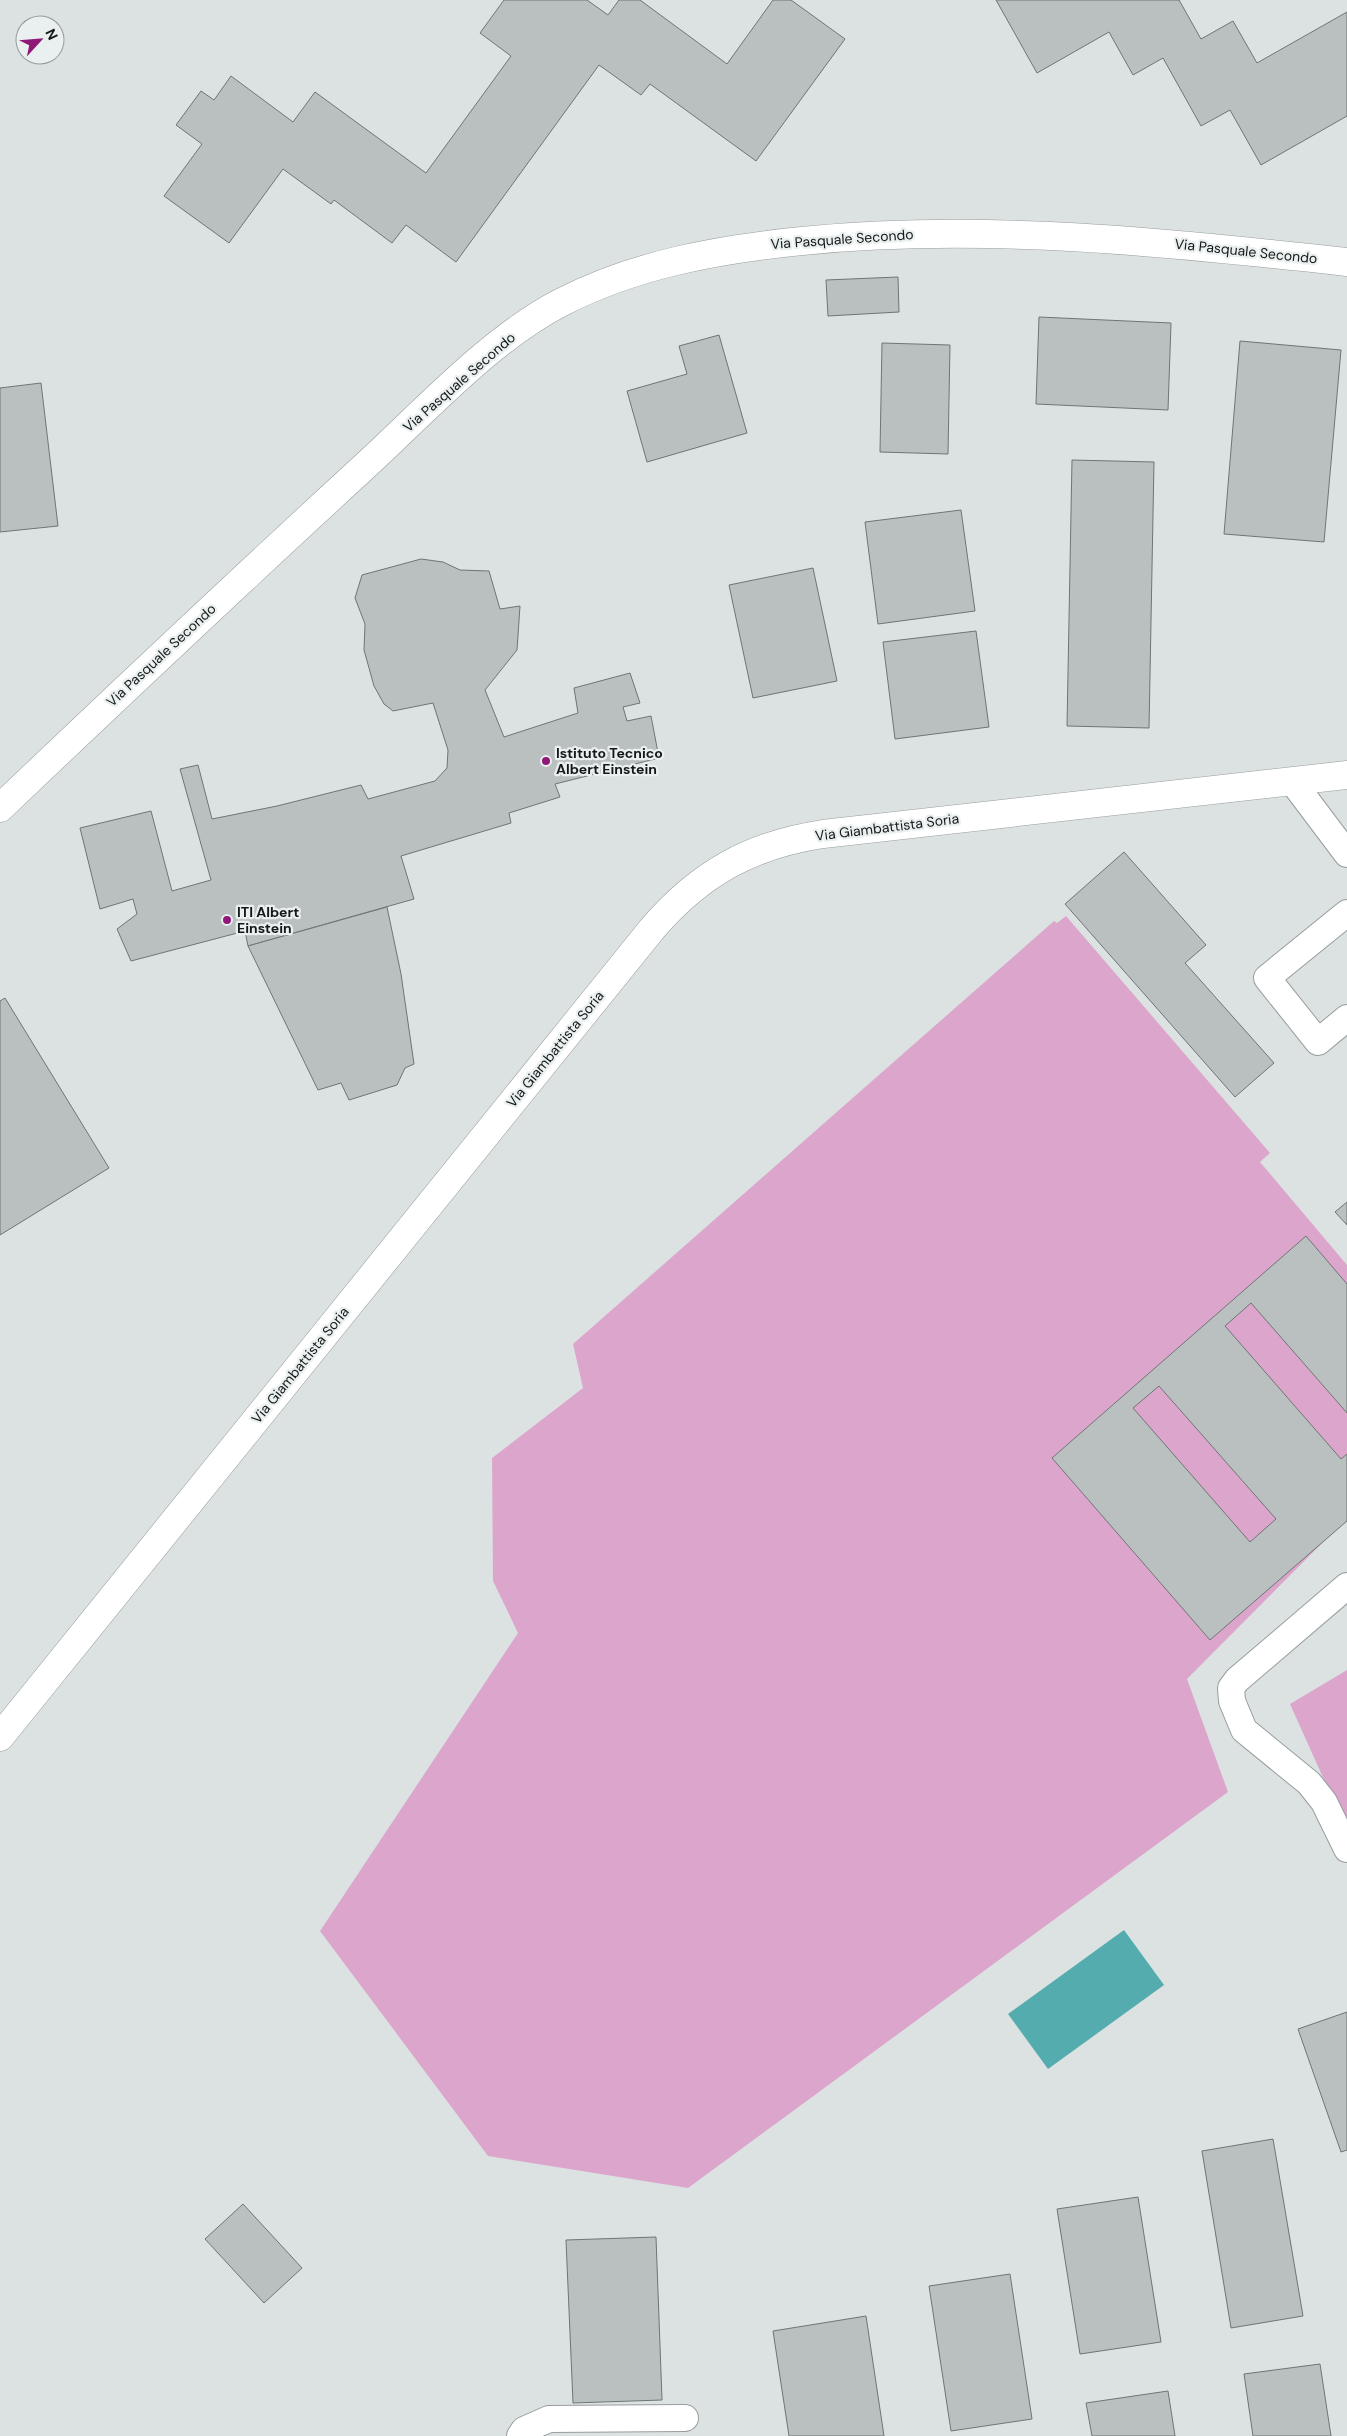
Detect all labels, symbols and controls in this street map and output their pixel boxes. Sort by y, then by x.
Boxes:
north arrow [15,15,65,65]
text: N [41,26,62,43]
street label: Via Pasquale Secondo [770,225,914,253]
street label: Via Pasquale Secondo [1174,235,1318,267]
street label: Via Pasquale Secondo [399,328,519,436]
street label: Via Pasquale Secondo [102,600,220,710]
place label: Istituto Tecnico Albert Einstein [556,744,663,778]
marker: Istituto Tecnico Albert Einstein [540,755,552,767]
street label: Via Giambattista Soria [814,809,960,845]
place label: ITI Albert Einstein [237,903,299,937]
marker: ITI Albert Einstein [221,914,233,926]
street label: Via Giambattista Soria [502,987,608,1111]
street label: Via Giambattista Soria [247,1303,353,1427]

